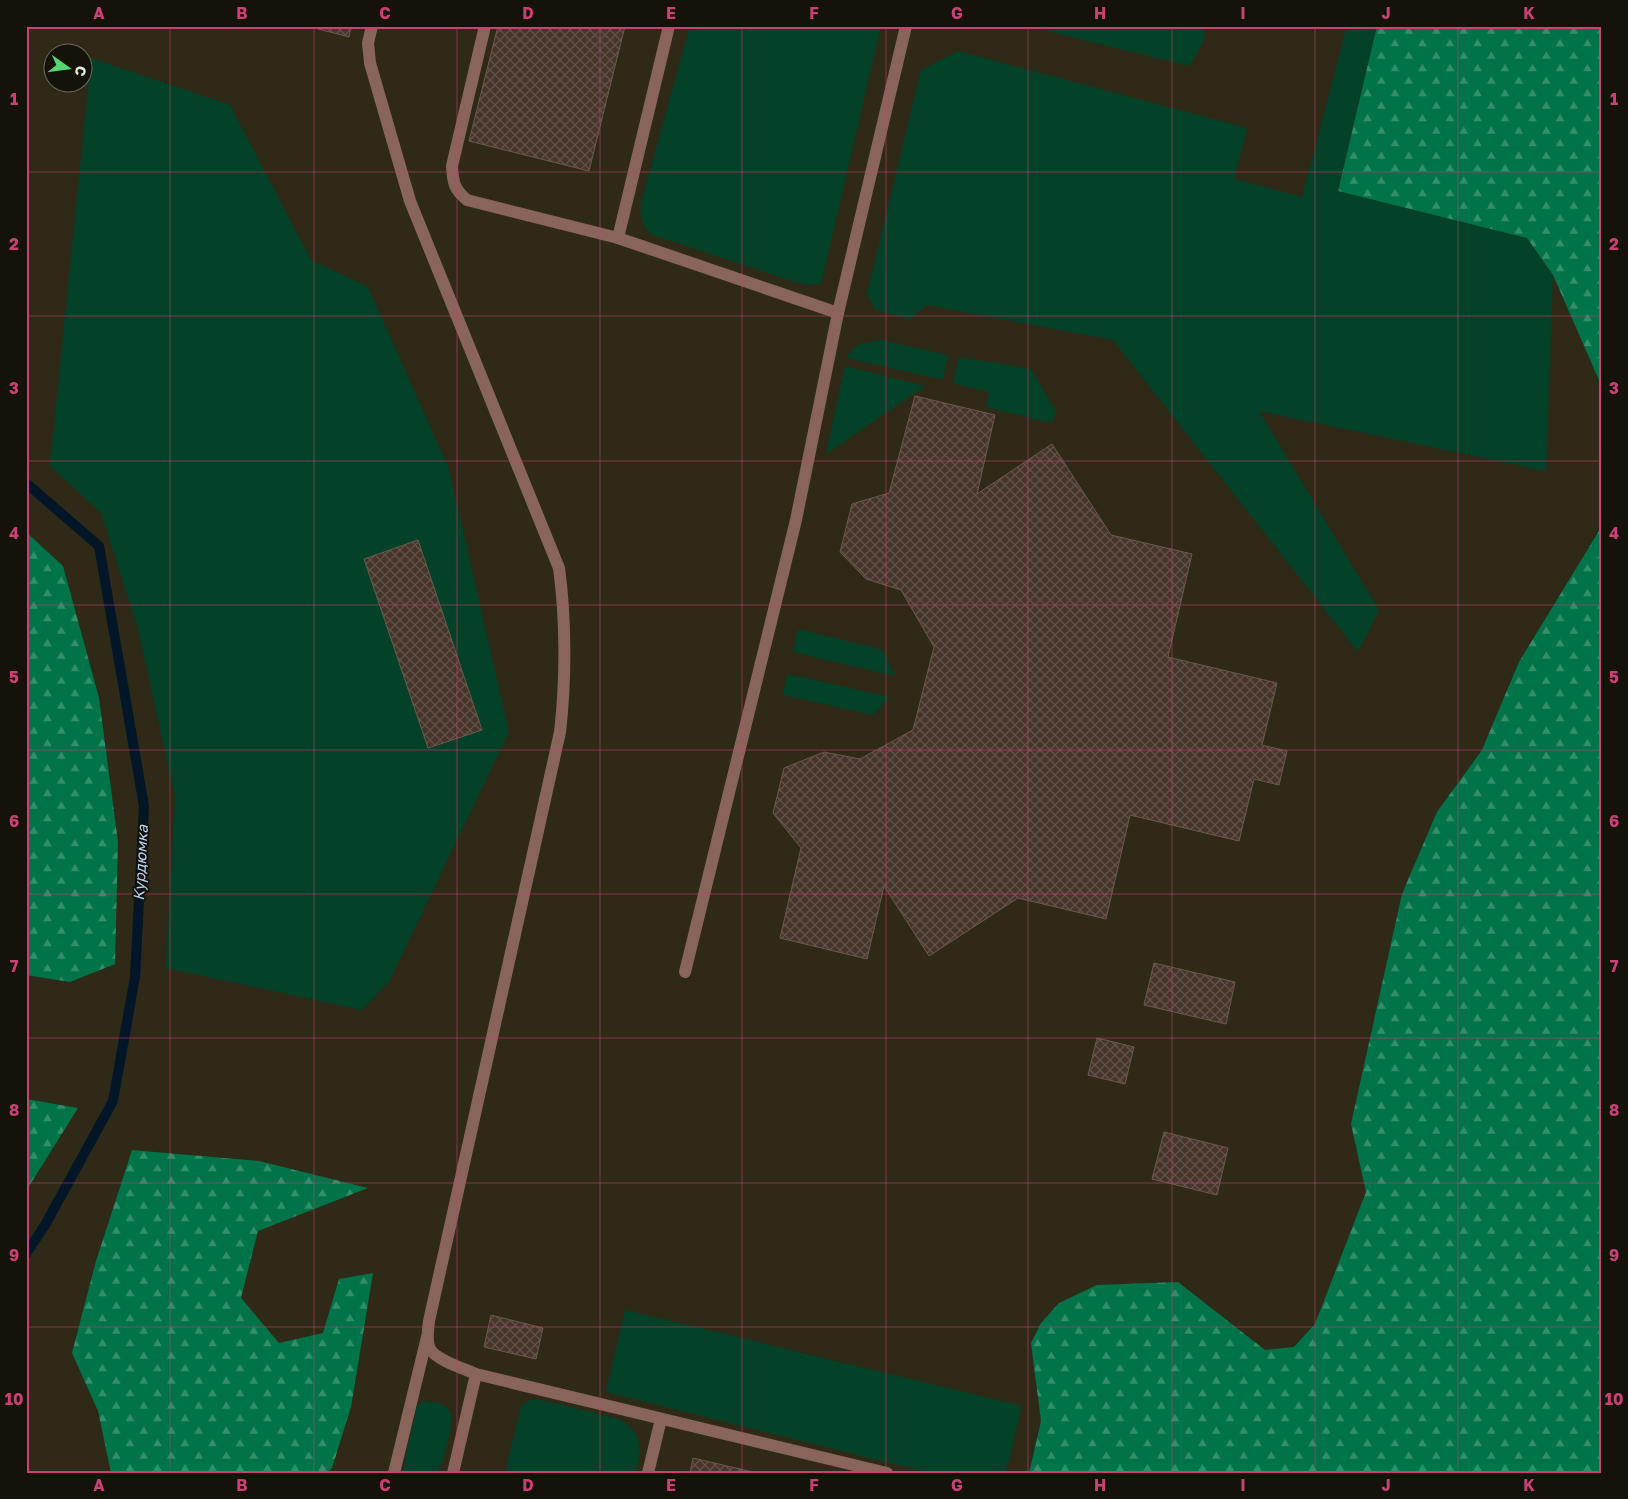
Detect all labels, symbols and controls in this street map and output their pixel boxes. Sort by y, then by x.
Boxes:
text: A [93,3,105,23]
text: B [236,3,248,23]
text: C [379,3,391,23]
text: D [522,3,534,23]
text: E [666,3,676,23]
text: F [809,3,819,23]
text: G [951,3,963,23]
text: H [1094,3,1106,23]
text: I [1240,3,1246,23]
text: J [1381,3,1391,23]
text: K [1523,3,1535,23]
north arrow [42,42,92,92]
text: С [72,64,91,78]
text: 1 [10,89,18,109]
text: 1 [1610,89,1618,109]
text: 2 [9,234,19,254]
text: 2 [1609,234,1619,254]
text: 3 [9,378,19,398]
text: 3 [1609,378,1619,398]
text: 4 [9,523,19,543]
text: 4 [1609,523,1619,543]
text: 5 [9,667,19,687]
text: 5 [1609,667,1619,687]
text: 6 [9,811,19,831]
text: 6 [1609,811,1619,831]
water label: Курдюмка [129,824,152,901]
text: 7 [10,956,19,976]
text: 7 [1610,956,1619,976]
text: 8 [9,1100,19,1120]
text: 8 [1609,1100,1619,1120]
text: 9 [9,1245,19,1265]
text: 9 [1609,1245,1619,1265]
text: 10 [5,1389,23,1409]
text: 10 [1605,1389,1623,1409]
text: A [93,1475,105,1495]
text: B [236,1475,248,1495]
text: C [379,1475,391,1495]
text: D [522,1475,534,1495]
text: E [666,1475,676,1495]
text: F [809,1475,819,1495]
text: G [951,1475,963,1495]
text: H [1094,1475,1106,1495]
text: I [1240,1475,1246,1495]
text: J [1381,1475,1391,1495]
text: K [1523,1475,1535,1495]

